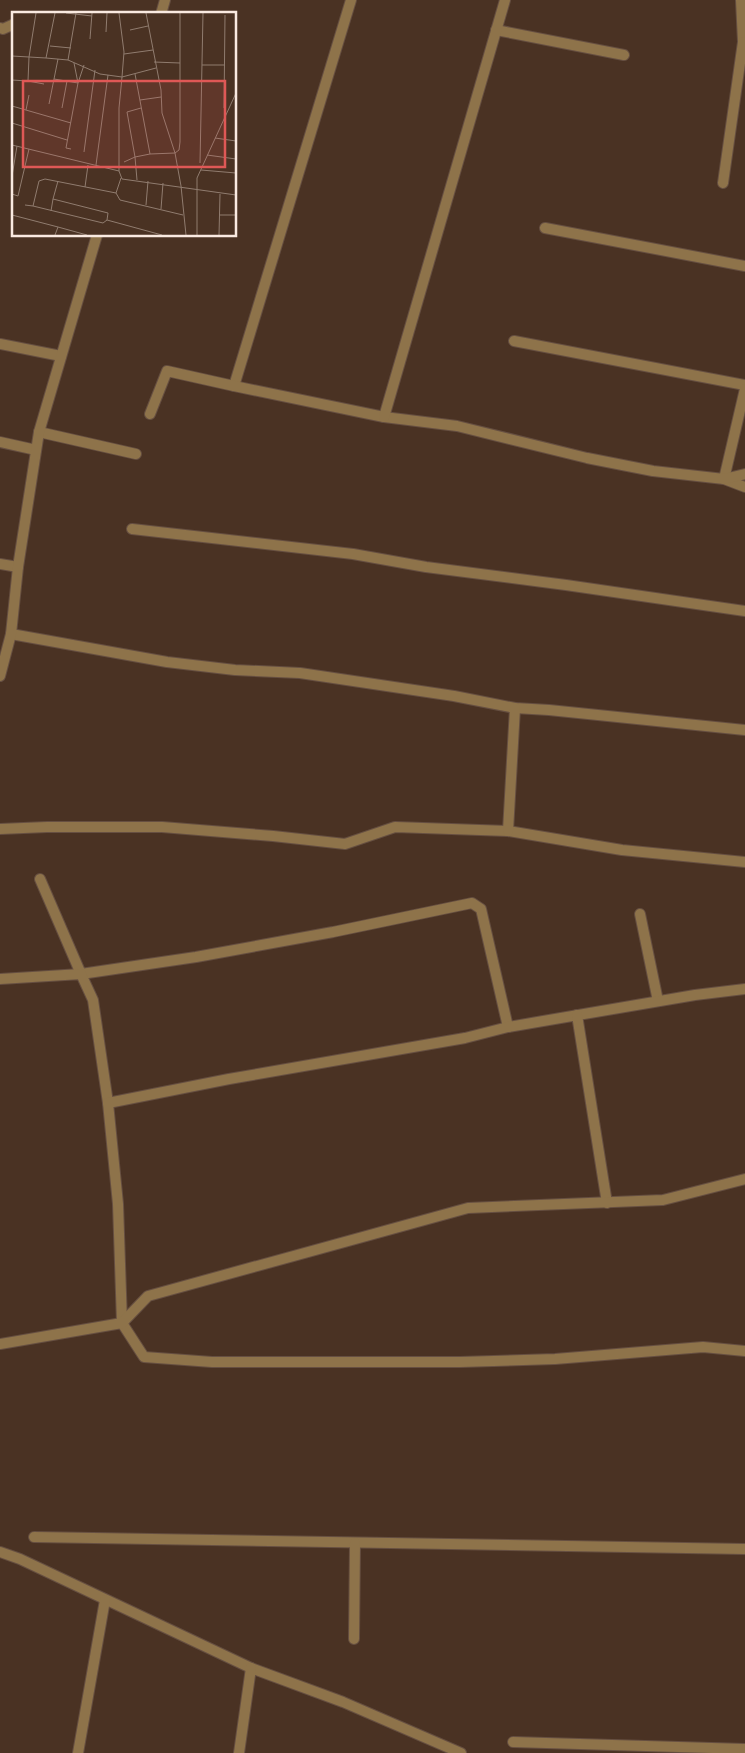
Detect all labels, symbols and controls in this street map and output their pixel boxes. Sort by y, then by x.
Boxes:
inset map [12,12,236,236]

